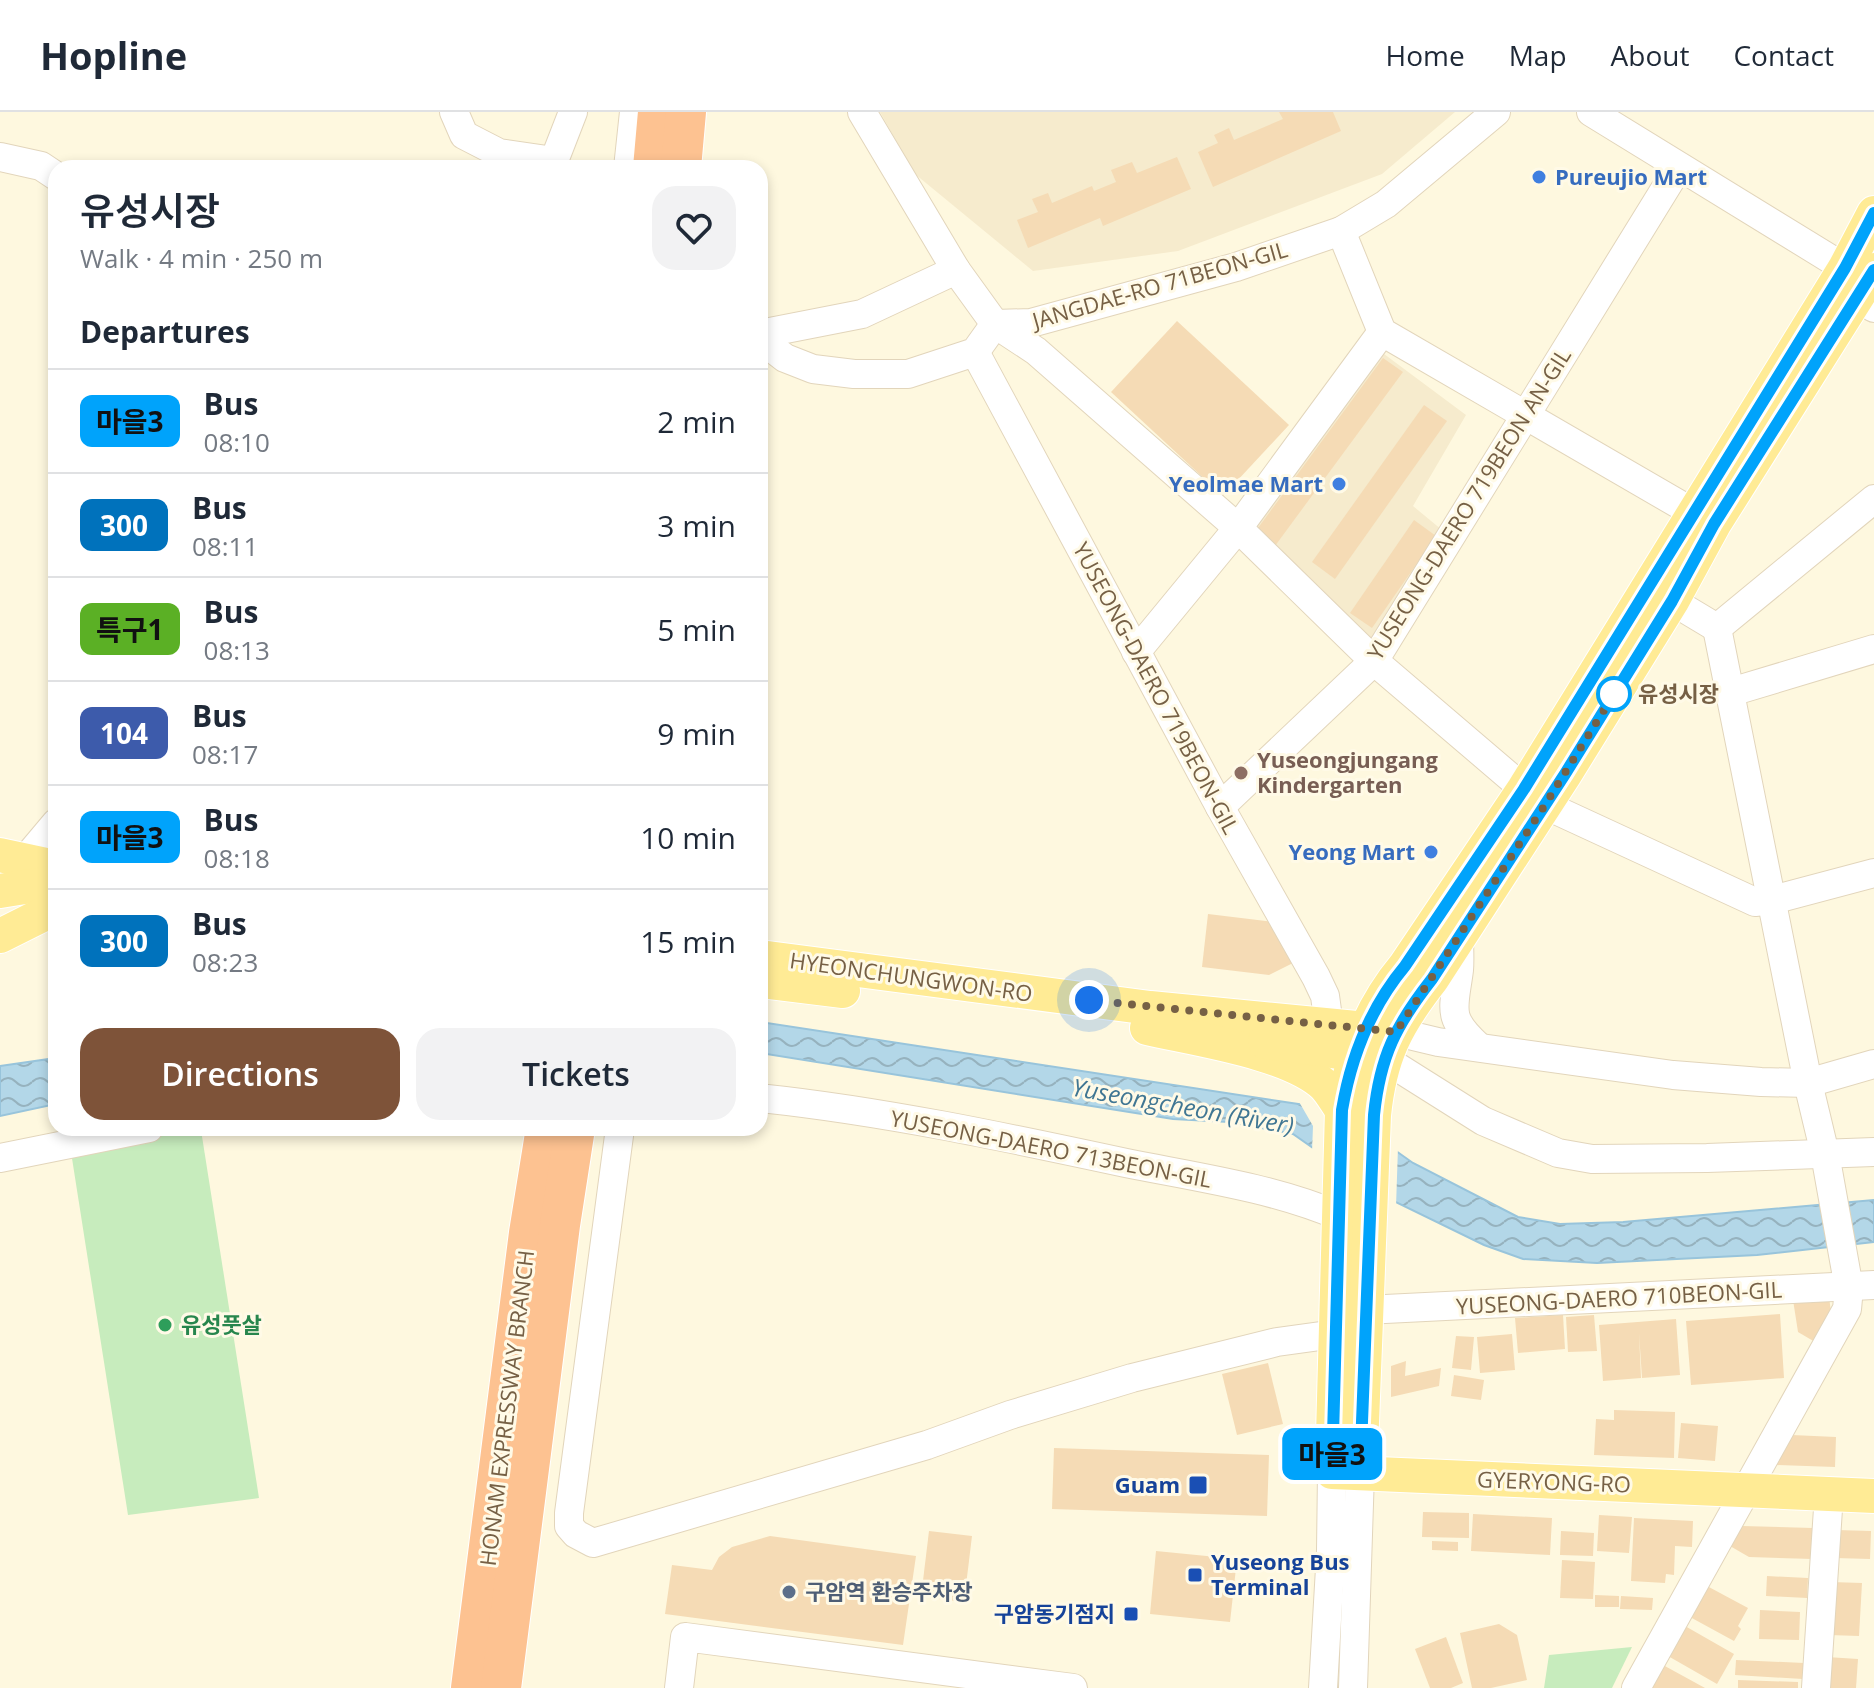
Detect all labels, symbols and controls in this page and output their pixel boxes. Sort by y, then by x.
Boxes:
text: Hopline [40,29,187,81]
text: Home [1386,36,1465,74]
text: Map [1509,36,1567,74]
text: About [1611,36,1689,74]
text: Contact [1733,36,1834,74]
place label: Pureujio Mart [1555,161,1707,191]
marker: Pureujio Mart [1530,168,1548,186]
text: 유성시장 [80,184,220,236]
button: heart [652,186,736,270]
street label: JANGDAE-RO 71BEON-GIL [1027,233,1291,335]
text: Walk · 4 min · 250 m [80,240,323,276]
text: Departures [80,311,250,352]
street label: YUSEONG-DAERO 719BEON AN-GIL [1359,342,1577,665]
text: Bus [204,383,258,424]
text: 2 min [657,401,736,442]
text: 마을3 [96,402,164,440]
text: 08:10 [204,424,270,460]
place label: Yeolmae Mart [1169,468,1323,498]
marker: Yeolmae Mart [1330,475,1348,493]
text: Bus [192,487,247,528]
text: 3 min [657,505,736,546]
text: 300 [100,506,148,544]
text: 08:11 [192,528,258,564]
street label: YUSEONG-DAERO 719BEON-GIL [1067,536,1247,839]
text: Bus [204,591,258,632]
text: 5 min [657,609,736,650]
text: 특구1 [96,610,164,648]
text: 08:13 [204,632,270,668]
marker: 유성시장 [1597,677,1631,711]
place label: 유성시장 [1638,678,1719,708]
text: Bus [192,695,247,736]
text: 9 min [657,713,736,754]
text: 104 [100,714,148,752]
text: 08:17 [192,736,258,772]
place label: Yuseongjungang Kindergarten [1257,744,1438,799]
marker: Yuseongjungang Kindergarten [1232,764,1250,782]
text: Bus [204,799,258,840]
text: 10 min [640,817,736,858]
text: 마을3 [96,818,164,856]
place label: Yeong Mart [1288,836,1415,866]
text: 08:18 [204,840,270,876]
marker: Yeong Mart [1422,843,1440,861]
text: Bus [192,903,247,944]
text: 15 min [640,921,736,962]
text: 300 [100,922,148,960]
text: 08:23 [192,944,258,980]
street label: HYEONCHUNGWON-RO [788,944,1034,1008]
your location [1069,980,1109,1020]
button: Directions [80,1028,400,1120]
button: Tickets [416,1028,736,1120]
water label: Yuseongcheon (River) [1070,1070,1297,1141]
street label: YUSEONG-DAERO 713BEON-GIL [888,1102,1214,1194]
street label: HONAM EXPRESSWAY BRANCH [472,1248,540,1568]
street label: YUSEONG-DAERO 710BEON-GIL [1455,1273,1783,1321]
place label: 유성풋살 [181,1309,262,1339]
marker: 유성풋살 [156,1316,174,1334]
line badge: 마을3 [1286,1428,1378,1480]
text: 마을3 [1298,1435,1366,1473]
street label: GYERYONG-RO [1477,1463,1631,1499]
place label: Guam [1115,1469,1180,1499]
marker: Guam [1187,1474,1209,1496]
place label: Yuseong Bus Terminal [1211,1546,1350,1601]
marker: Yuseong Bus Terminal [1186,1566,1204,1584]
place label: 구암역 환승주차장 [805,1576,973,1606]
marker: 구암역 환승주차장 [780,1583,798,1601]
place label: 구암동기점지 [994,1598,1115,1628]
marker: 구암동기점지 [1122,1605,1140,1623]

